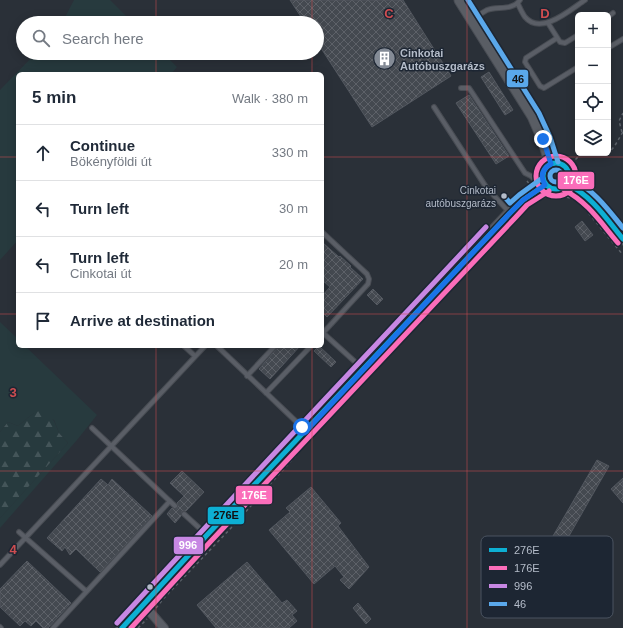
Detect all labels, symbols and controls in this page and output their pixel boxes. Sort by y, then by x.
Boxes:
text: C [384,6,394,21]
text: D [540,6,550,21]
map controls [575,12,611,156]
button: + [575,12,611,48]
search box [16,16,324,60]
icon: search [30,27,52,49]
text: Search here [62,30,144,47]
building icon: Cinkotai Autóbuszgarázs [371,46,397,72]
place label: Cinkotai Autóbuszgarázs [400,47,485,72]
button: − [575,48,611,84]
line badge: 46 [506,69,529,88]
text: 46 [512,73,524,85]
button: locate [575,84,611,120]
text: 5 min [32,88,76,107]
text: Walk · 380 m [232,91,308,106]
button: layers [575,120,611,156]
route end [534,130,552,148]
text: Continue [70,137,135,154]
icon: ahead [32,142,54,164]
text: 330 m [272,145,308,160]
text: Bökényföldi út [70,154,152,169]
line badge: 176E [557,171,595,190]
text: 176E [563,174,589,186]
place label: Cinkotai autóbuszgarázs [425,185,496,209]
marker: Cinkotai autóbuszgarázs [499,191,509,201]
icon: left [32,198,54,220]
text: Turn left [70,200,129,217]
text: 30 m [279,201,308,216]
text: Turn left [70,249,129,266]
icon: left [32,254,54,276]
text: 20 m [279,257,308,272]
text: Cinkotai út [70,266,131,281]
icon: arrive [32,310,54,332]
text: Arrive at destination [70,312,215,329]
text: 3 [9,385,17,400]
route start [293,418,311,436]
line badge: 176E [235,485,273,505]
text: 176E [241,489,267,501]
line badge: 276E [207,506,245,525]
text: 276E [213,509,239,521]
line badge: 996 [173,536,204,555]
legend [481,536,613,618]
text: 996 [179,539,197,551]
text: 4 [9,542,17,557]
text: 276E [514,544,540,556]
text: 176E [514,562,540,574]
text: 996 [514,580,532,592]
unlabelled marker [145,582,155,592]
text: 46 [514,598,526,610]

